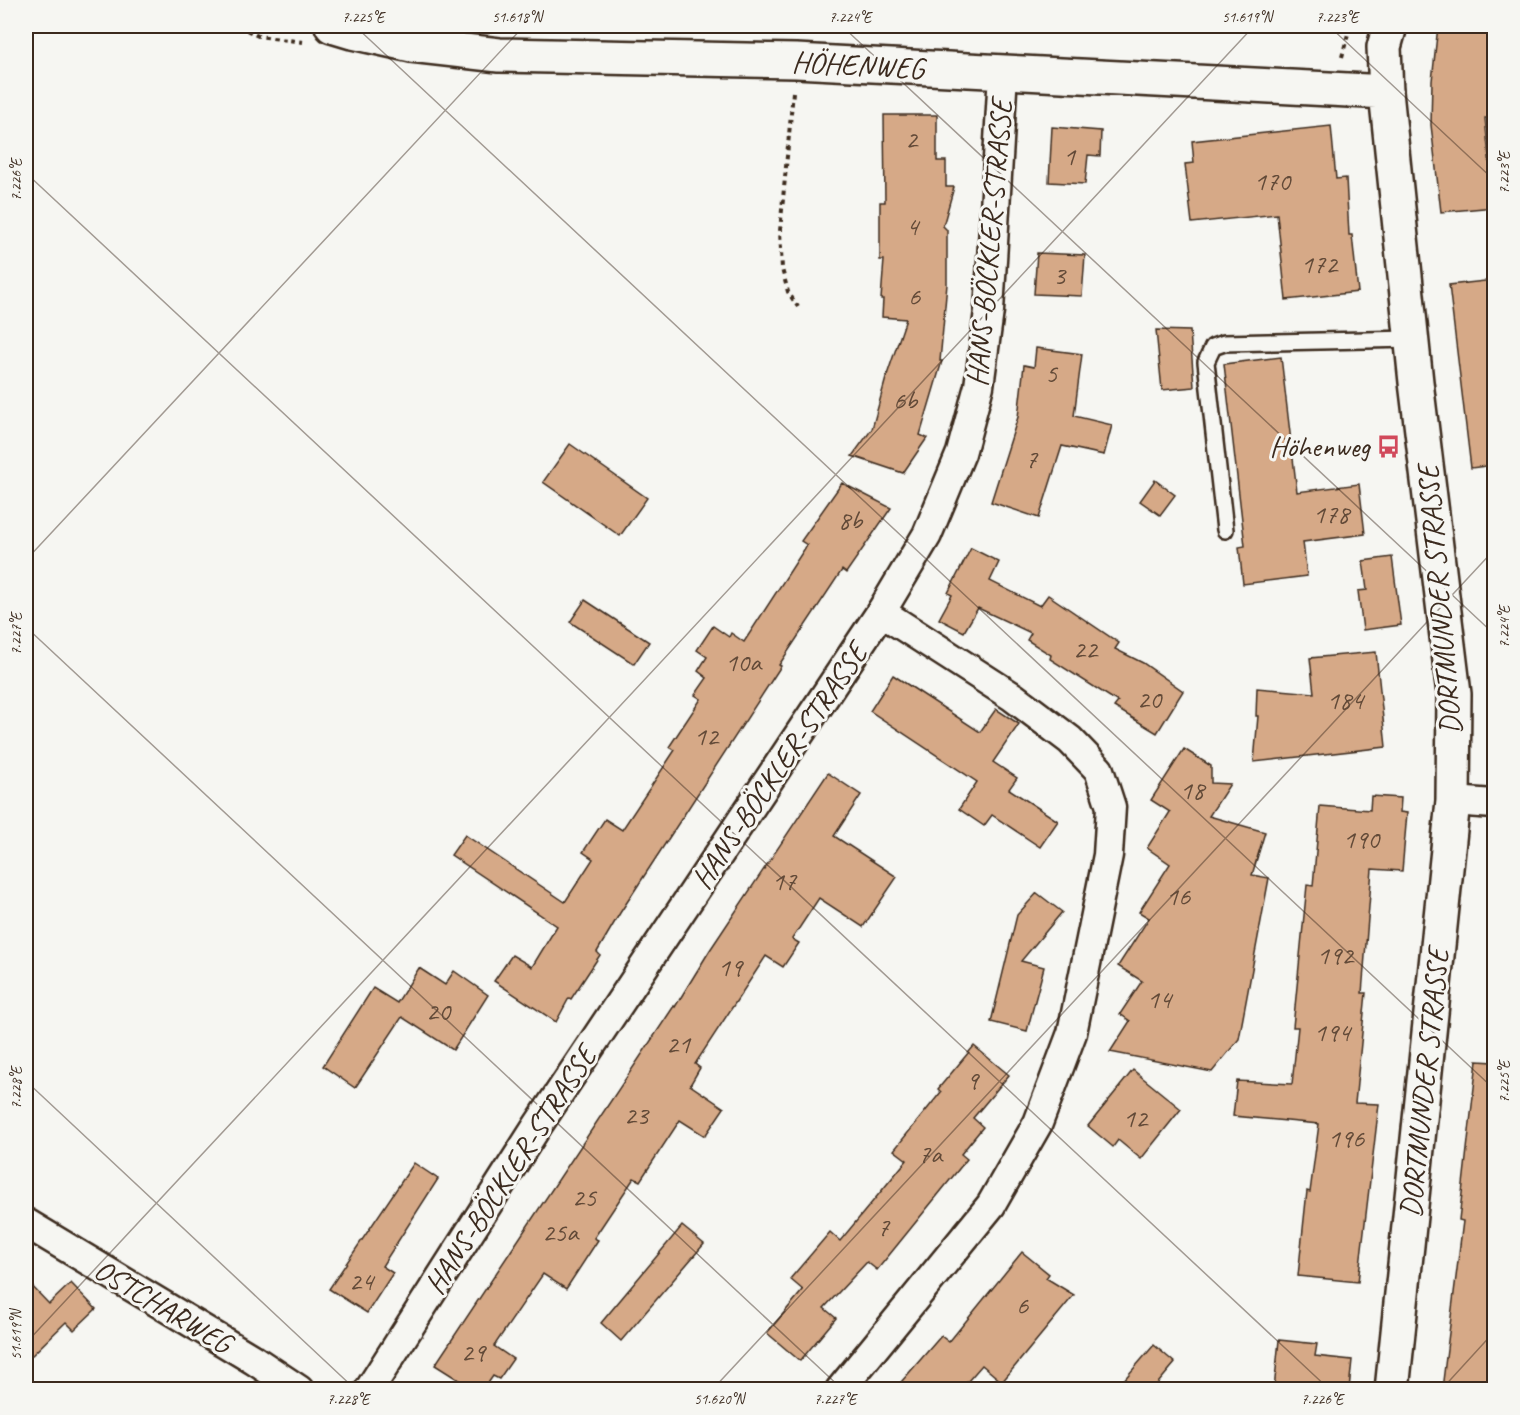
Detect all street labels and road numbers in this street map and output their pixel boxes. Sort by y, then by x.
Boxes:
street label: HÖHENWEG [791,43,928,88]
street label: HANS-BÖCKLER-STRASSE [958,94,1021,388]
street label: DORTMUNDER STRASSE [1408,460,1470,736]
street label: HANS-BÖCKLER-STRASSE [683,633,877,896]
street label: DORTMUNDER STRASSE [1391,943,1457,1219]
street label: HANS-BÖCKLER-STRASSE [416,1036,606,1301]
street label: OSTCHARWEG [87,1250,242,1364]

